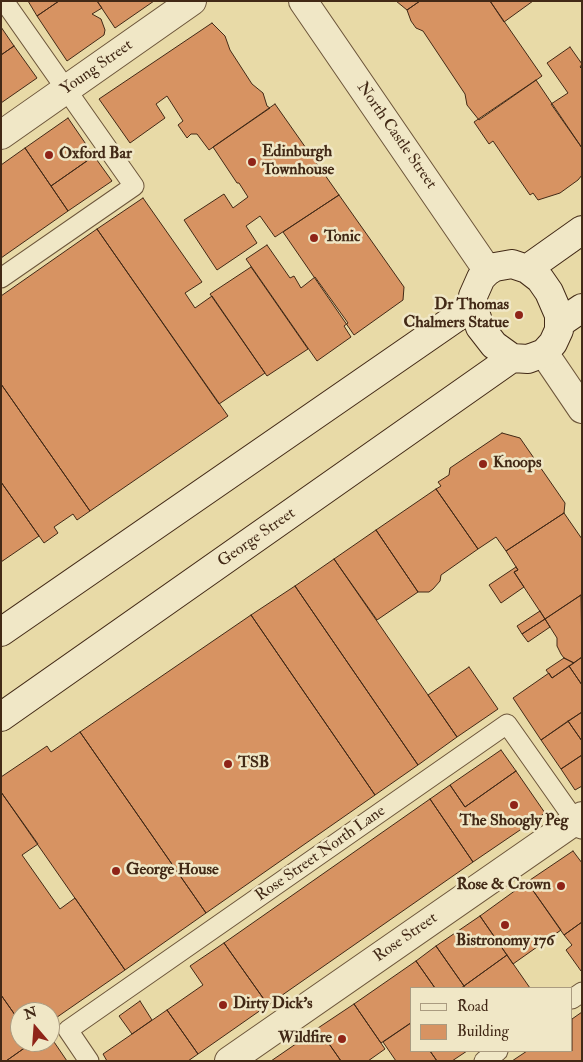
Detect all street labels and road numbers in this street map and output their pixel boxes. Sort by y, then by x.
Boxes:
street label: Young Street [57,36,137,100]
street label: North Castle Street [352,79,440,193]
street label: George Street [215,504,299,572]
street label: Rose Street North Lane [252,802,390,906]
street label: Rose Street [371,909,441,967]

